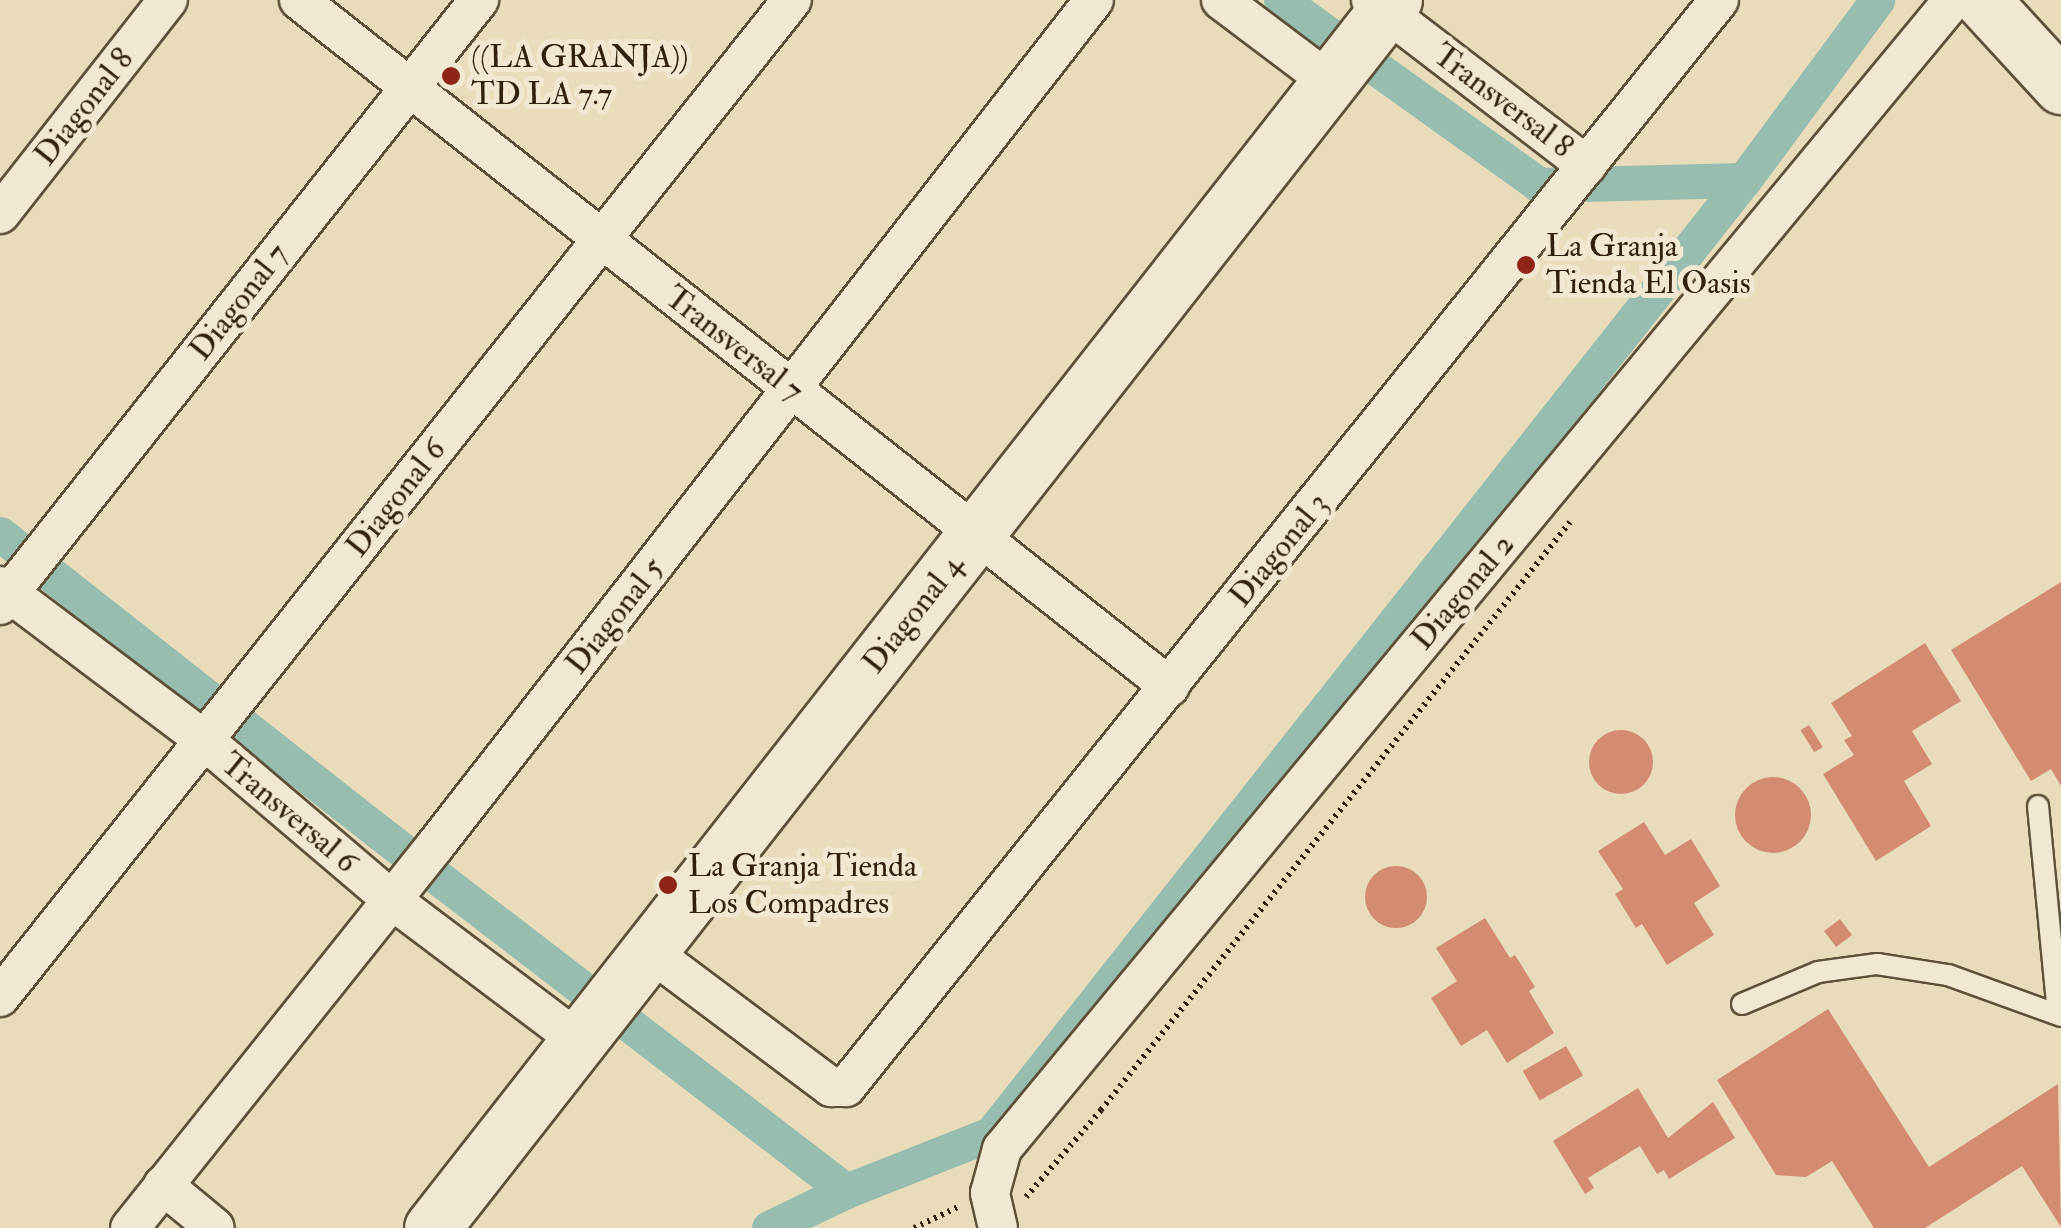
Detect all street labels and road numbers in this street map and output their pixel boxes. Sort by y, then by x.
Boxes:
street label: Transversal 8 [1425,36,1581,166]
street label: Diagonal 8 [26,41,142,173]
street label: Diagonal 7 [181,236,297,368]
street label: Transversal 7 [657,278,811,410]
street label: Diagonal 6 [338,431,454,565]
street label: Diagonal 3 [1221,485,1337,615]
street label: Diagonal 2 [1403,526,1523,658]
street label: Diagonal 4 [855,547,971,681]
street label: Diagonal 5 [558,550,672,682]
street label: Transversal 6 [213,745,365,881]

